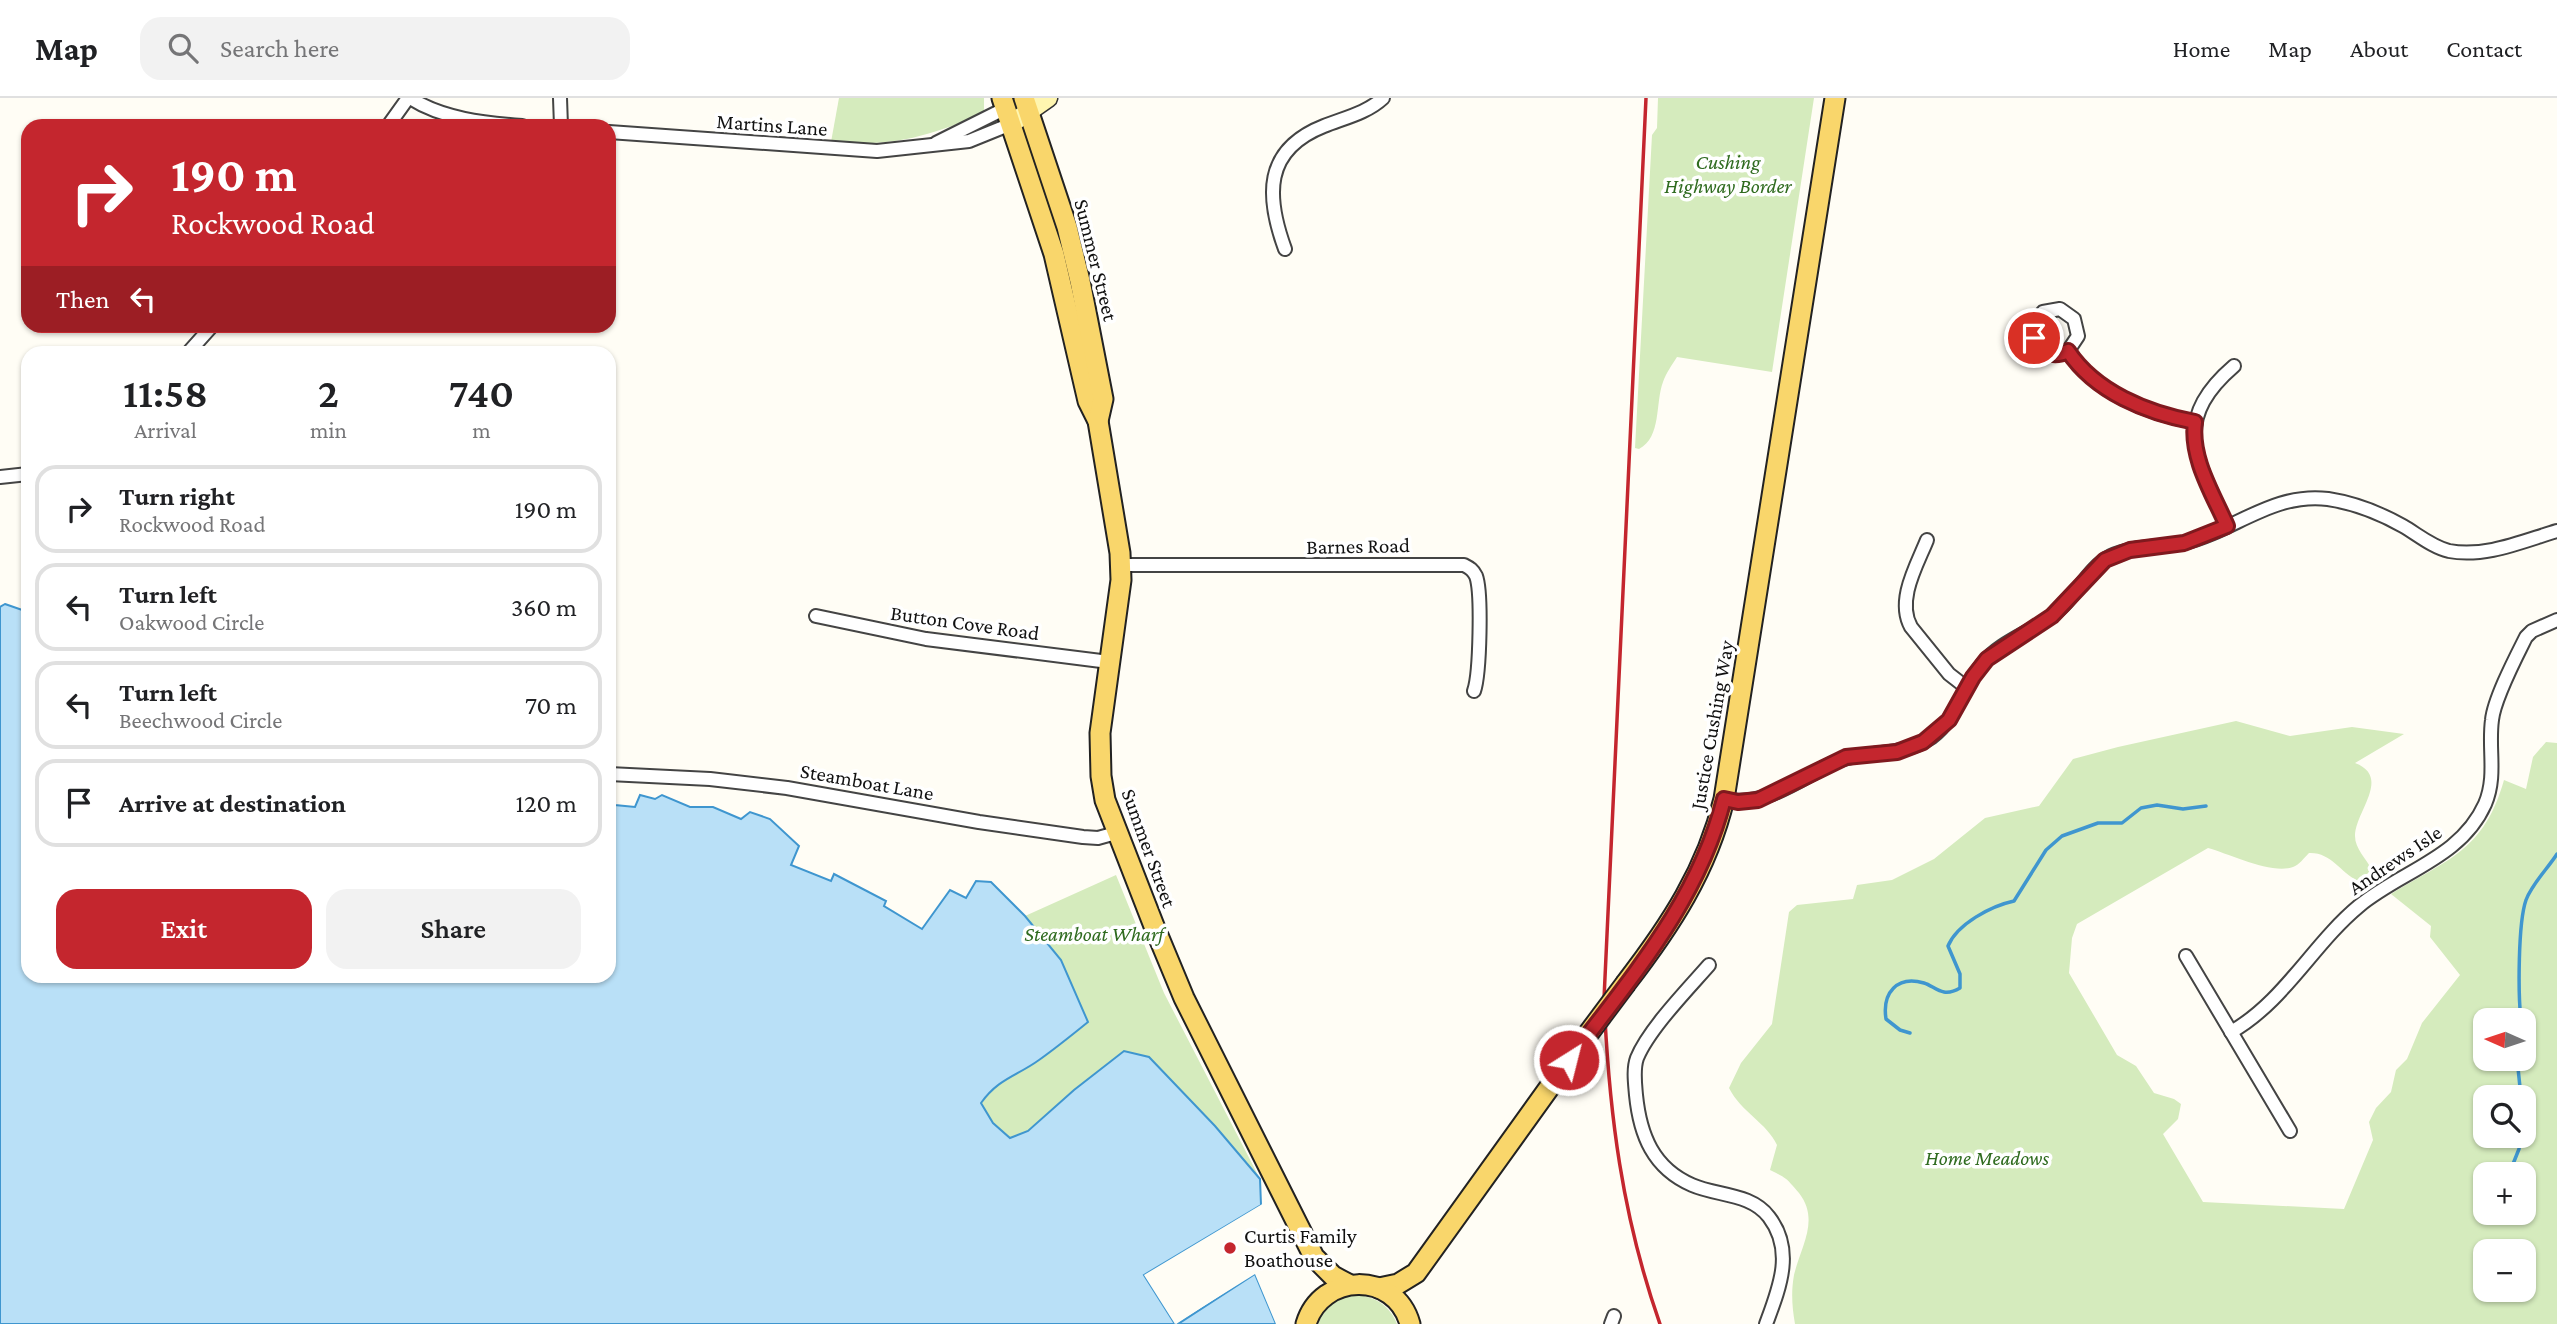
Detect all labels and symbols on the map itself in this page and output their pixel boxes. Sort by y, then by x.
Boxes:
street label: Martins Lane [716,109,828,141]
park label: Cushing Highway Border [1664,150,1792,198]
street label: Summer Street [1069,197,1123,324]
pin [2004,308,2064,368]
street label: Barnes Road [1306,533,1410,559]
street label: Button Cove Road [889,601,1041,645]
street label: Justice Cushing Way [1685,638,1739,813]
street label: Steamboat Lane [798,758,936,806]
street label: Summer Street [1116,785,1182,912]
street label: Andrews Isle [2344,820,2446,900]
park label: Steamboat Wharf [1024,922,1167,946]
north arrow [2473,1008,2536,1071]
position arrow [1532,1023,1606,1097]
park label: Home Meadows [1925,1146,2050,1170]
place label: Curtis Family Boathouse [1244,1224,1357,1272]
marker: Curtis Family Boathouse [1222,1240,1238,1256]

